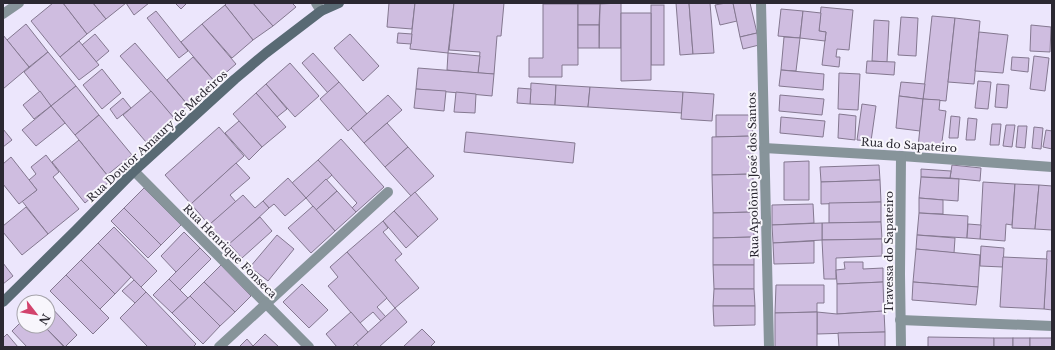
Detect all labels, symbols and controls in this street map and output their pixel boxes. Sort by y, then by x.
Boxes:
street label: Rua Doutor Amaury de Medeiros [84,67,230,205]
street label: Rua Apolônio José dos Santos [745,92,761,258]
street label: Rua do Sapateiro [861,135,957,155]
street label: Travessa do Sapateiro [882,191,896,313]
street label: Rua Henrique Fonseca [180,201,280,301]
north arrow [16,294,56,334]
text: N [36,311,53,328]

